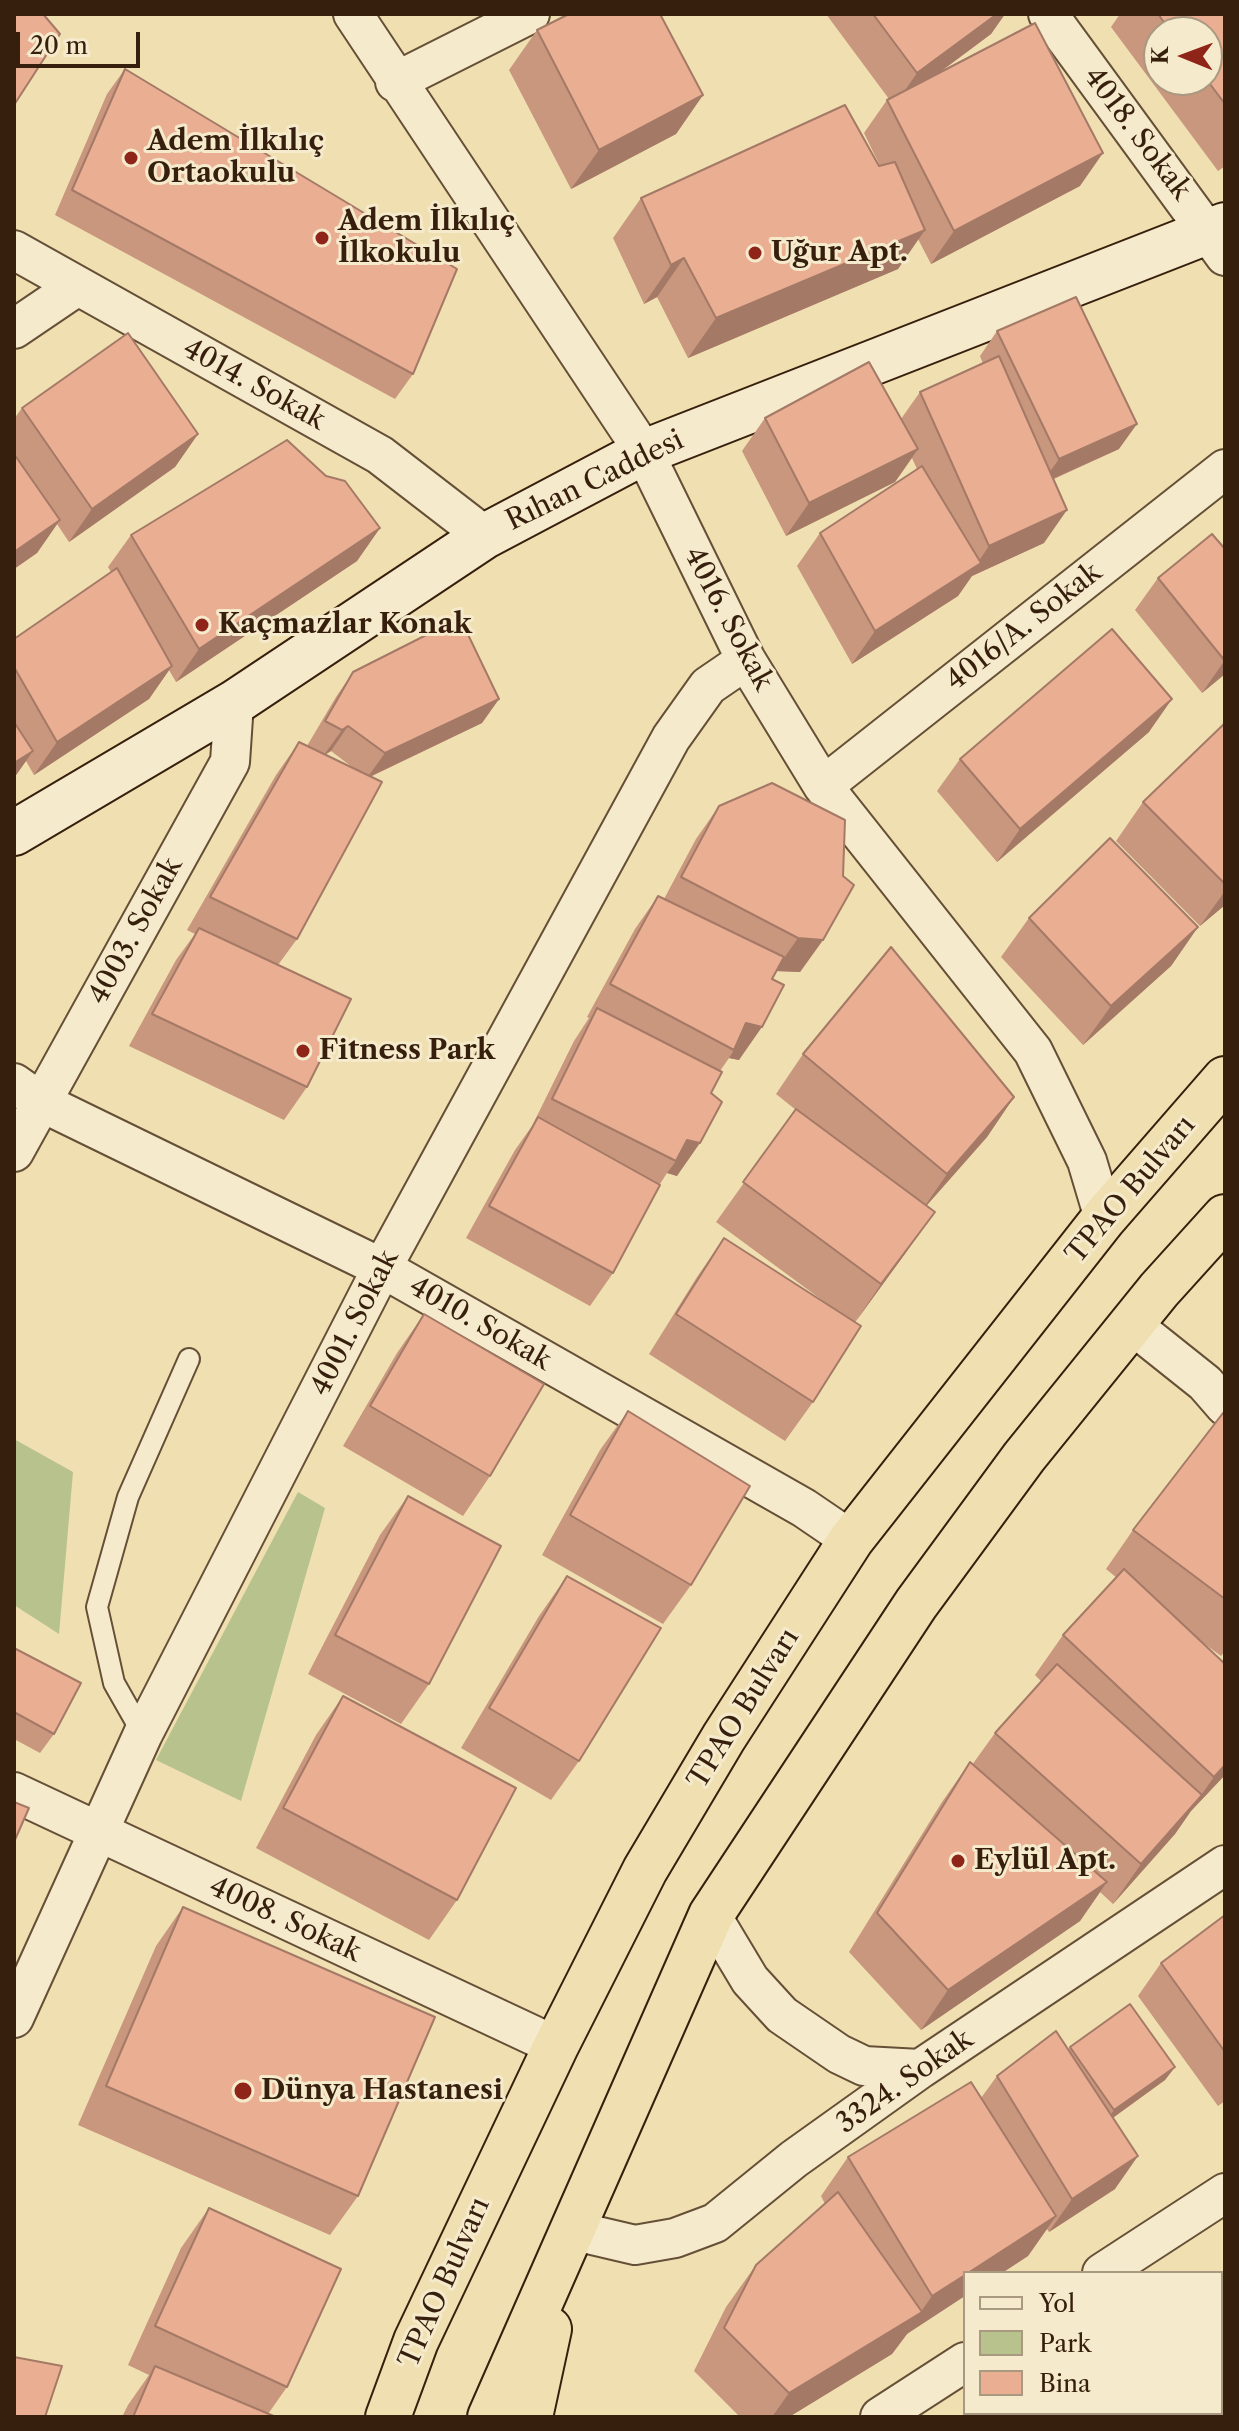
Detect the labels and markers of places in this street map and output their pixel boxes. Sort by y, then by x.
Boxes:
place label: Adem İlkılıç Ortaokulu [147,125,324,191]
marker: Adem İlkılıç Ortaokulu [122,149,140,167]
place label: Adem İlkılıç İlkokulu [338,205,515,271]
marker: Adem İlkılıç İlkokulu [313,229,331,247]
place label: Uğur Apt. [771,236,908,270]
marker: Uğur Apt. [746,244,764,262]
place label: Kaçmazlar Konak [218,608,472,642]
marker: Kaçmazlar Konak [193,616,211,634]
place label: Fitness Park [319,1034,495,1068]
marker: Fitness Park [294,1042,312,1060]
place label: Eylül Apt. [974,1844,1116,1878]
marker: Eylül Apt. [949,1852,967,1870]
place label: Dünya Hastanesi [261,2074,503,2108]
marker: Dünya Hastanesi [232,2080,254,2102]

